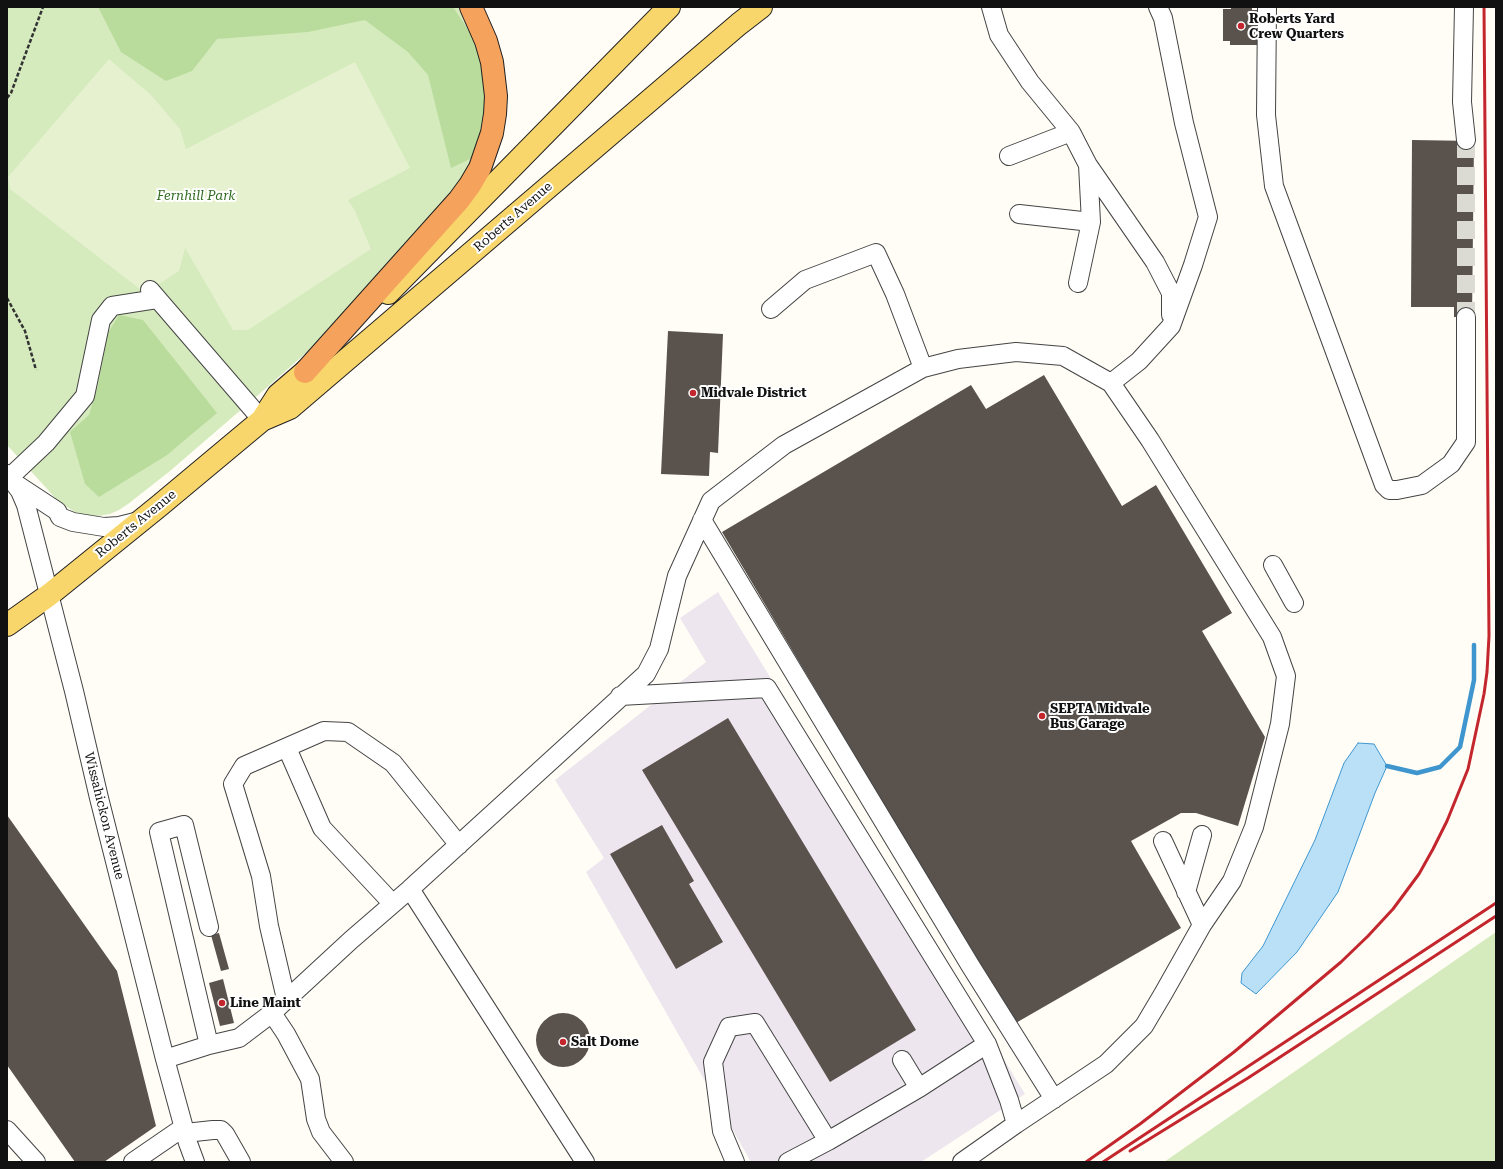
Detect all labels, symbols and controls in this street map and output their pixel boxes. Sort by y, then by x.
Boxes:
place label: Roberts Yard Crew Quarters [1249,11,1344,42]
marker: Roberts Yard Crew Quarters [1236,21,1246,31]
street label: Roberts Avenue [471,179,555,255]
park label: Fernhill Park [157,188,235,204]
place label: Midvale District [701,385,807,401]
marker: Midvale District [688,388,698,398]
street label: Roberts Avenue [93,487,179,561]
place label: SEPTA Midvale Bus Garage [1050,701,1150,732]
marker: SEPTA Midvale Bus Garage [1037,711,1047,721]
street label: Wissahickon Avenue [81,751,127,881]
place label: Line Maint [230,995,301,1011]
marker: Line Maint [217,998,227,1008]
place label: Salt Dome [571,1034,639,1050]
marker: Salt Dome [558,1037,568,1047]

